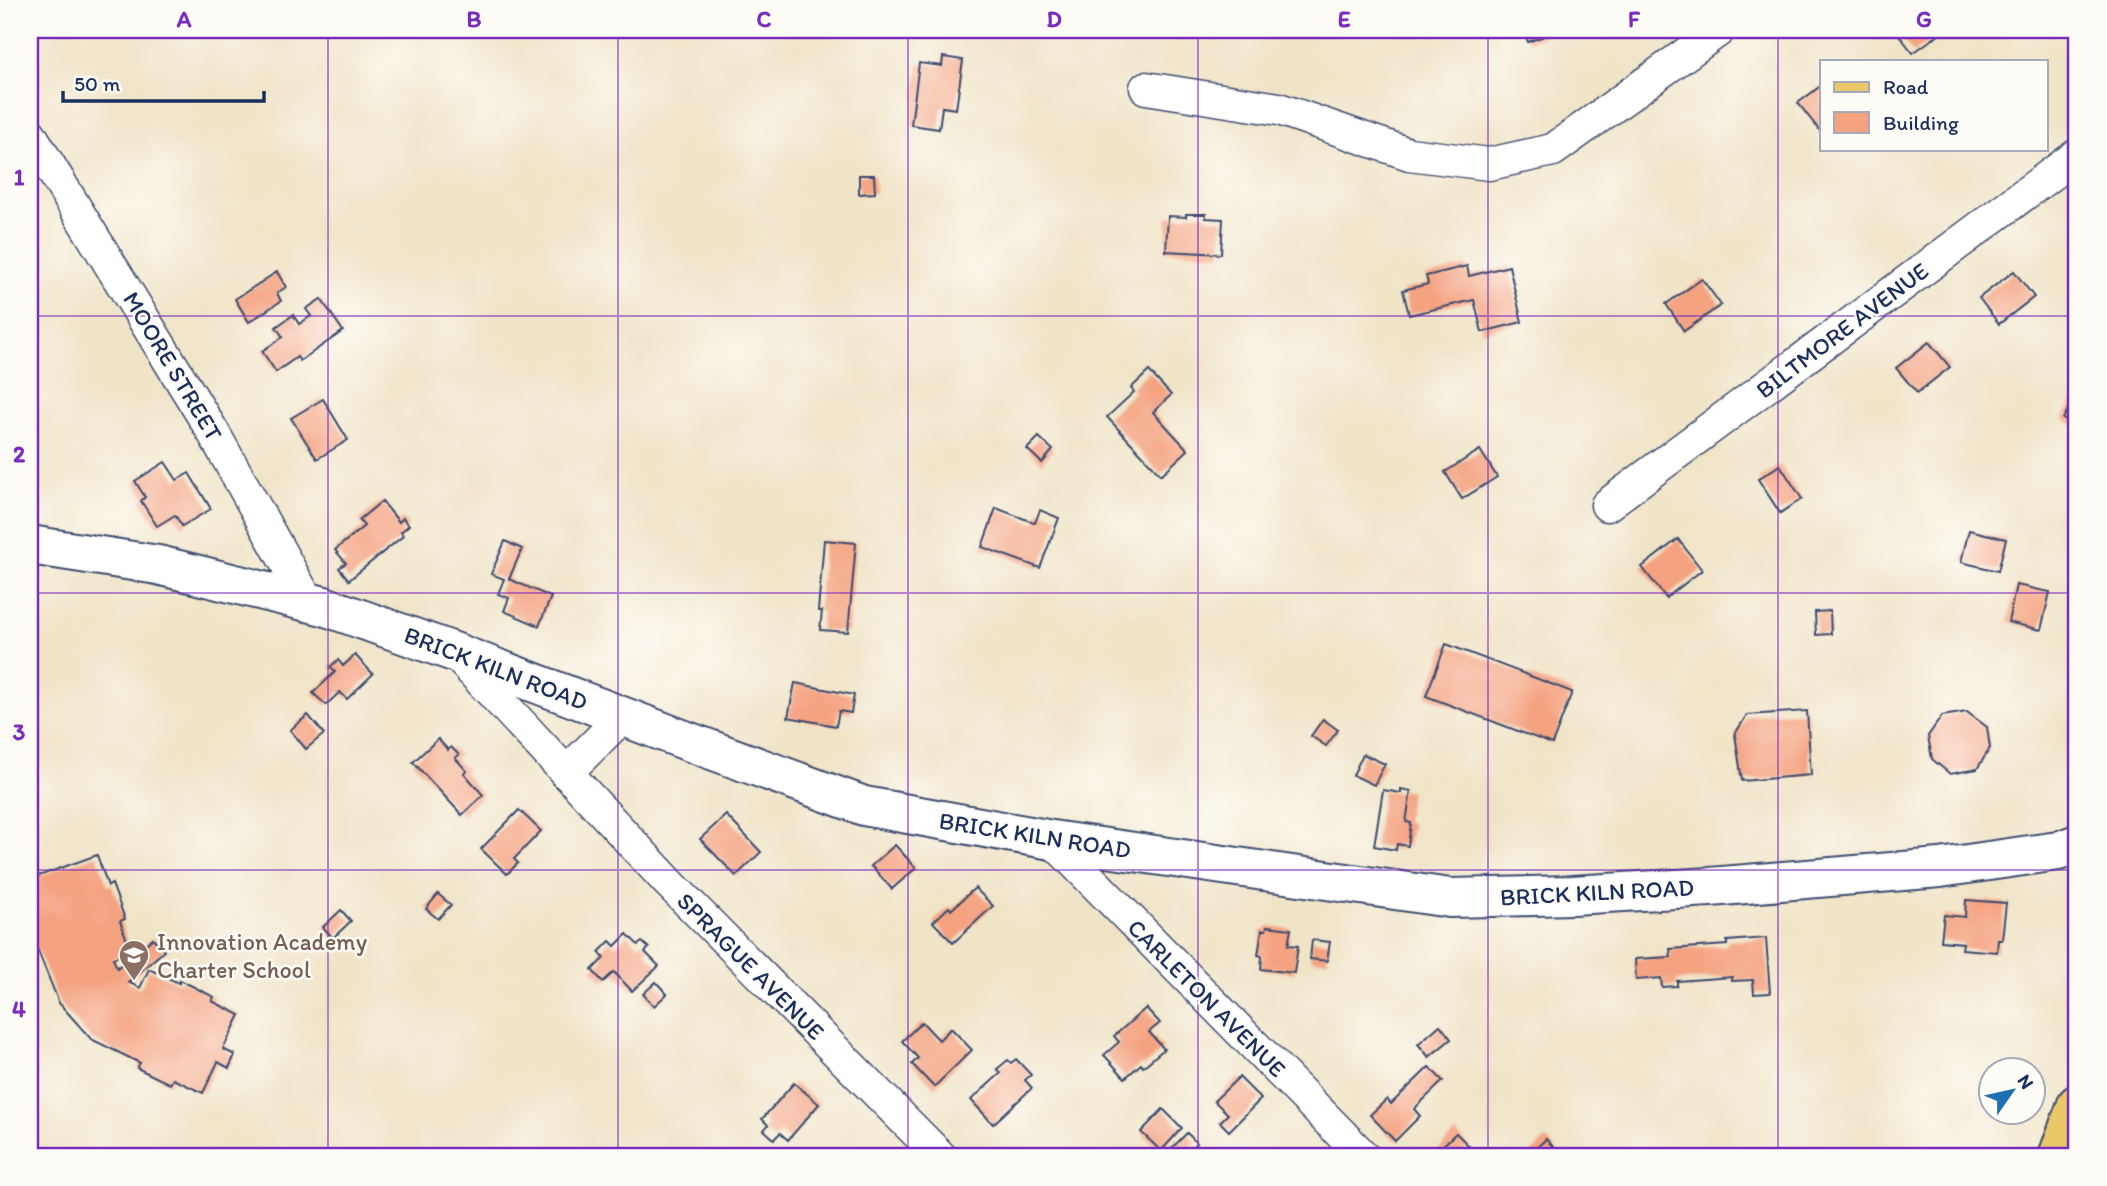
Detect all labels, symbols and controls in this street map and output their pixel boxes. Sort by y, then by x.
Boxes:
text: A [176,5,192,33]
text: B [467,5,482,33]
text: C [757,5,772,33]
text: D [1046,5,1062,33]
text: E [1338,5,1351,33]
text: F [1628,5,1641,33]
text: G [1916,5,1932,33]
scale bar [63,60,264,104]
legend [1820,60,2048,150]
text: 50 m [74,71,121,96]
text: Road [1883,74,1929,99]
text: Building [1883,110,1959,135]
text: 1 [14,163,25,191]
street label: BILTMORE AVENUE [1750,256,1934,404]
street label: MOORE STREET [117,286,229,446]
text: 2 [13,440,26,468]
street label: BRICK KILN ROAD [400,620,592,716]
text: 3 [13,718,26,746]
street label: BRICK KILN ROAD [937,806,1133,864]
street label: BRICK KILN ROAD [1499,872,1695,912]
street label: SPRAGUE AVENUE [671,886,831,1046]
street label: CARLETON AVENUE [1122,913,1292,1083]
place label: Innovation Academy Charter School [157,927,368,984]
school or university icon: Innovation Academy Charter School [117,938,151,982]
text: 4 [12,995,26,1023]
north arrow [1978,1056,2048,1126]
text: N [2013,1070,2039,1094]

